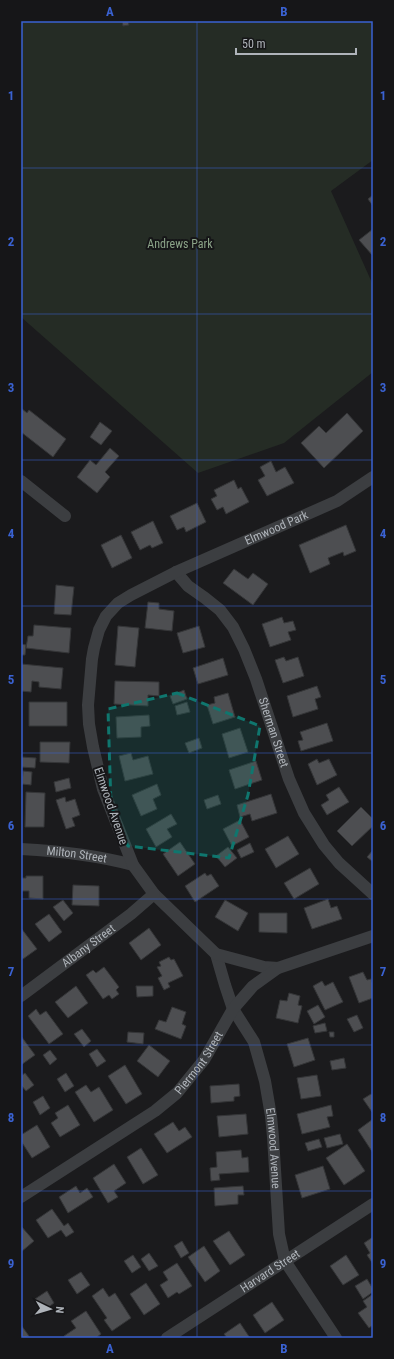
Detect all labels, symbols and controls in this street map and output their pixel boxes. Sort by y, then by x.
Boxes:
text: A [106,4,114,19]
text: B [280,4,288,19]
scale bar [236,30,356,56]
text: 50 m [242,37,266,51]
text: 1 [8,88,14,103]
text: 1 [380,88,386,103]
text: 2 [8,234,15,249]
text: 2 [380,234,387,249]
park label: Andrews Park [147,237,213,251]
text: 3 [8,380,14,395]
text: 3 [380,380,386,395]
street label: Elmwood Park [243,507,311,548]
text: 4 [8,526,15,541]
text: 4 [380,526,387,541]
text: 5 [8,672,15,687]
text: 5 [380,672,387,687]
street label: Sherman Street [256,696,292,770]
street label: Elmwood Avenue [91,765,131,847]
text: 6 [8,818,15,833]
text: 6 [380,818,387,833]
street label: Milton Street [46,844,109,866]
street label: Albany Street [59,921,118,970]
text: 7 [8,964,15,979]
text: 7 [380,964,387,979]
street label: Piermont Street [172,1029,226,1097]
street label: Elmwood Avenue [263,1107,283,1189]
text: 8 [8,1110,14,1125]
text: 8 [380,1110,386,1125]
street label: Harvard Street [238,1246,303,1295]
text: 9 [8,1256,14,1271]
text: 9 [380,1256,386,1271]
north arrow [30,1289,70,1329]
text: N [53,1306,66,1314]
text: A [106,1341,114,1356]
text: B [280,1341,288,1356]

